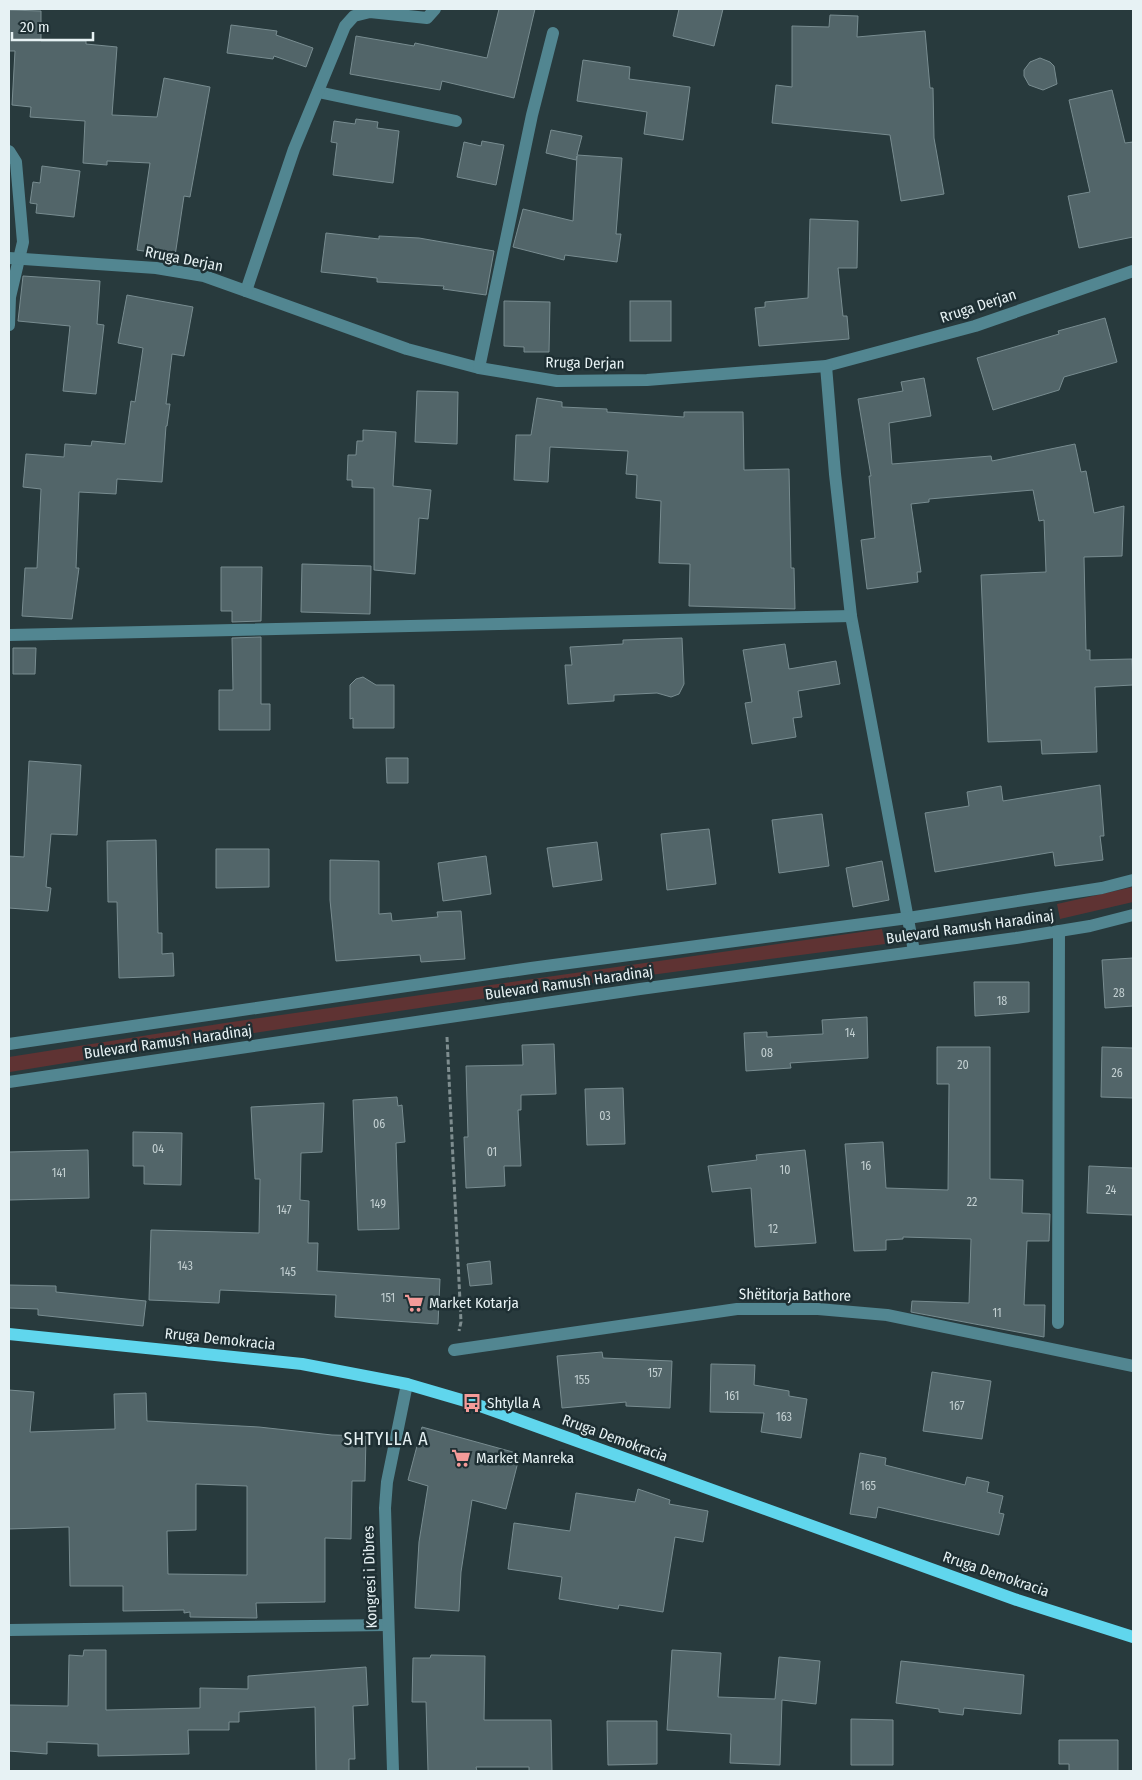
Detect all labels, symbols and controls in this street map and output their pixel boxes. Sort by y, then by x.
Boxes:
scale bar [12,10,94,42]
text: 20 m [20,18,50,36]
street label: Rruga Derjan [143,243,225,275]
street label: Rruga Derjan [938,285,1018,327]
street label: Rruga Derjan [545,353,625,373]
street label: Bulevard Ramush Haradinaj [885,906,1055,948]
street label: Bulevard Ramush Haradinaj [484,962,654,1004]
house number: 28 [1113,986,1125,1000]
house number: 18 [997,994,1007,1008]
street label: Bulevard Ramush Haradinaj [83,1021,253,1063]
house number: 14 [845,1026,855,1040]
house number: 08 [761,1046,773,1060]
house number: 20 [957,1058,969,1072]
house number: 26 [1111,1066,1123,1080]
house number: 03 [599,1109,611,1123]
house number: 06 [373,1117,385,1131]
house number: 04 [152,1142,164,1156]
house number: 01 [487,1145,497,1159]
house number: 16 [861,1159,871,1173]
house number: 10 [780,1163,790,1177]
house number: 141 [52,1166,66,1180]
house number: 24 [1106,1183,1117,1197]
house number: 22 [967,1195,977,1209]
house number: 149 [370,1197,386,1211]
house number: 147 [276,1203,292,1217]
house number: 12 [768,1222,778,1236]
house number: 143 [177,1259,193,1273]
house number: 145 [280,1265,296,1279]
street label: Shëtitorja Bathore [739,1285,851,1305]
house number: 151 [381,1291,395,1305]
supermarket icon: Market Kotarja [403,1292,425,1314]
place label: Market Kotarja [429,1294,519,1312]
house number: 11 [992,1306,1002,1320]
street label: Rruga Demokracia [164,1324,276,1354]
house number: 157 [648,1366,663,1380]
house number: 155 [574,1373,590,1387]
house number: 161 [725,1389,739,1403]
bus stop icon: Shtylla A [461,1392,483,1414]
place label: Shtylla A [487,1394,541,1412]
house number: 167 [949,1399,965,1413]
house number: 163 [776,1410,792,1424]
street label: Rruga Demokracia [560,1411,670,1465]
district label: SHTYLLA A [343,1428,429,1450]
supermarket icon: Market Manreka [450,1447,472,1469]
place label: Market Manreka [476,1449,574,1467]
house number: 165 [860,1479,877,1493]
street label: Kongresi i Dibres [359,1525,381,1629]
street label: Rruga Demokracia [941,1547,1051,1601]

